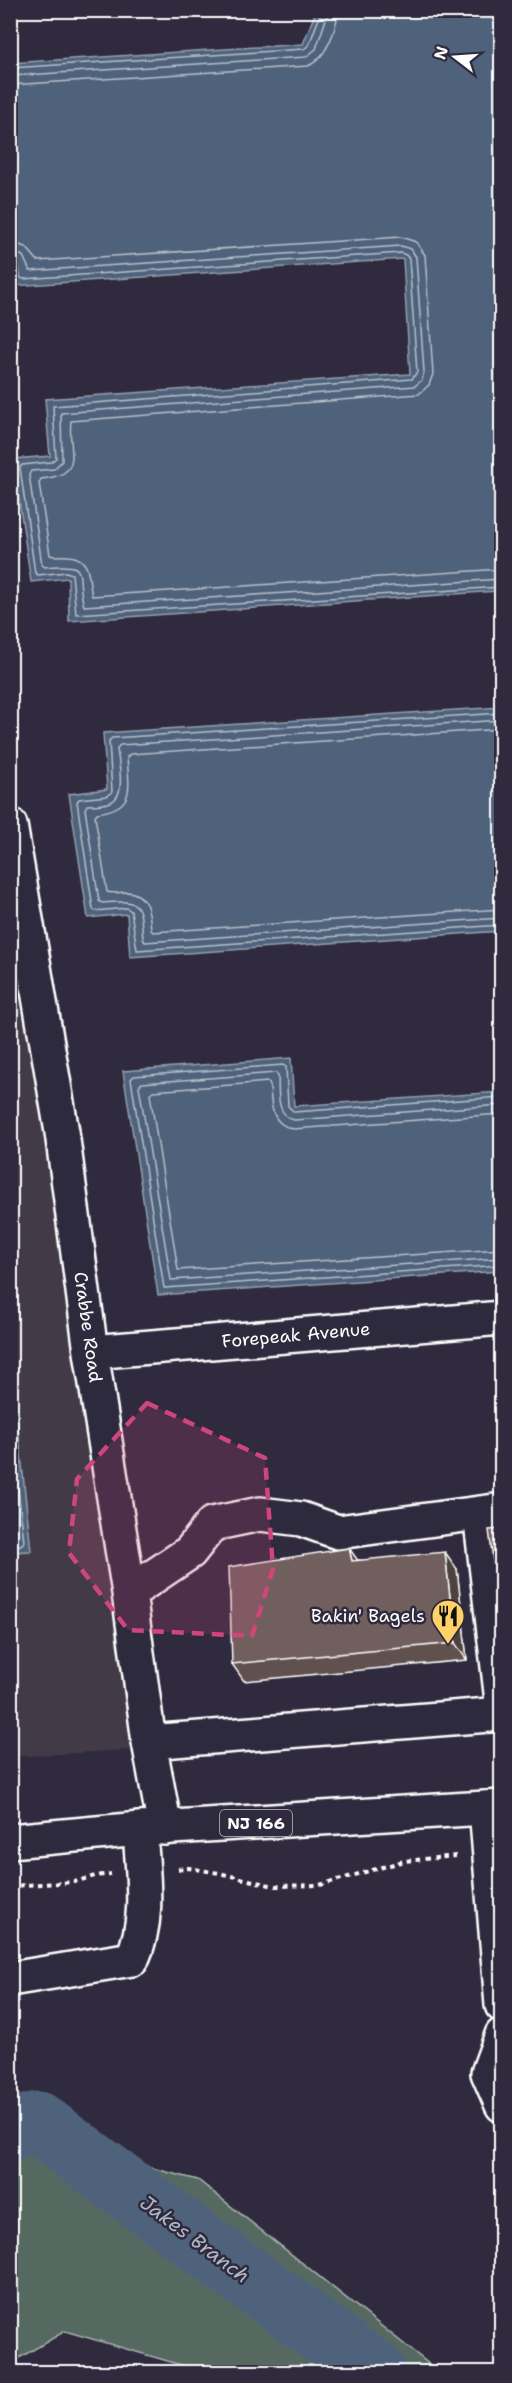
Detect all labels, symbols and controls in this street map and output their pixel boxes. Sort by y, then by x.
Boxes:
north arrow [425,27,485,87]
text: N [429,44,453,62]
street label: Crabbe Road [68,1270,108,1384]
street label: Forepeak Avenue [221,1317,371,1353]
restaurant icon: Bakin' Bagels [430,1598,466,1645]
place label: Bakin' Bagels [311,1604,425,1628]
road number: NJ 166 [220,1810,292,1836]
water label: Jakes Branch [135,2189,255,2289]

